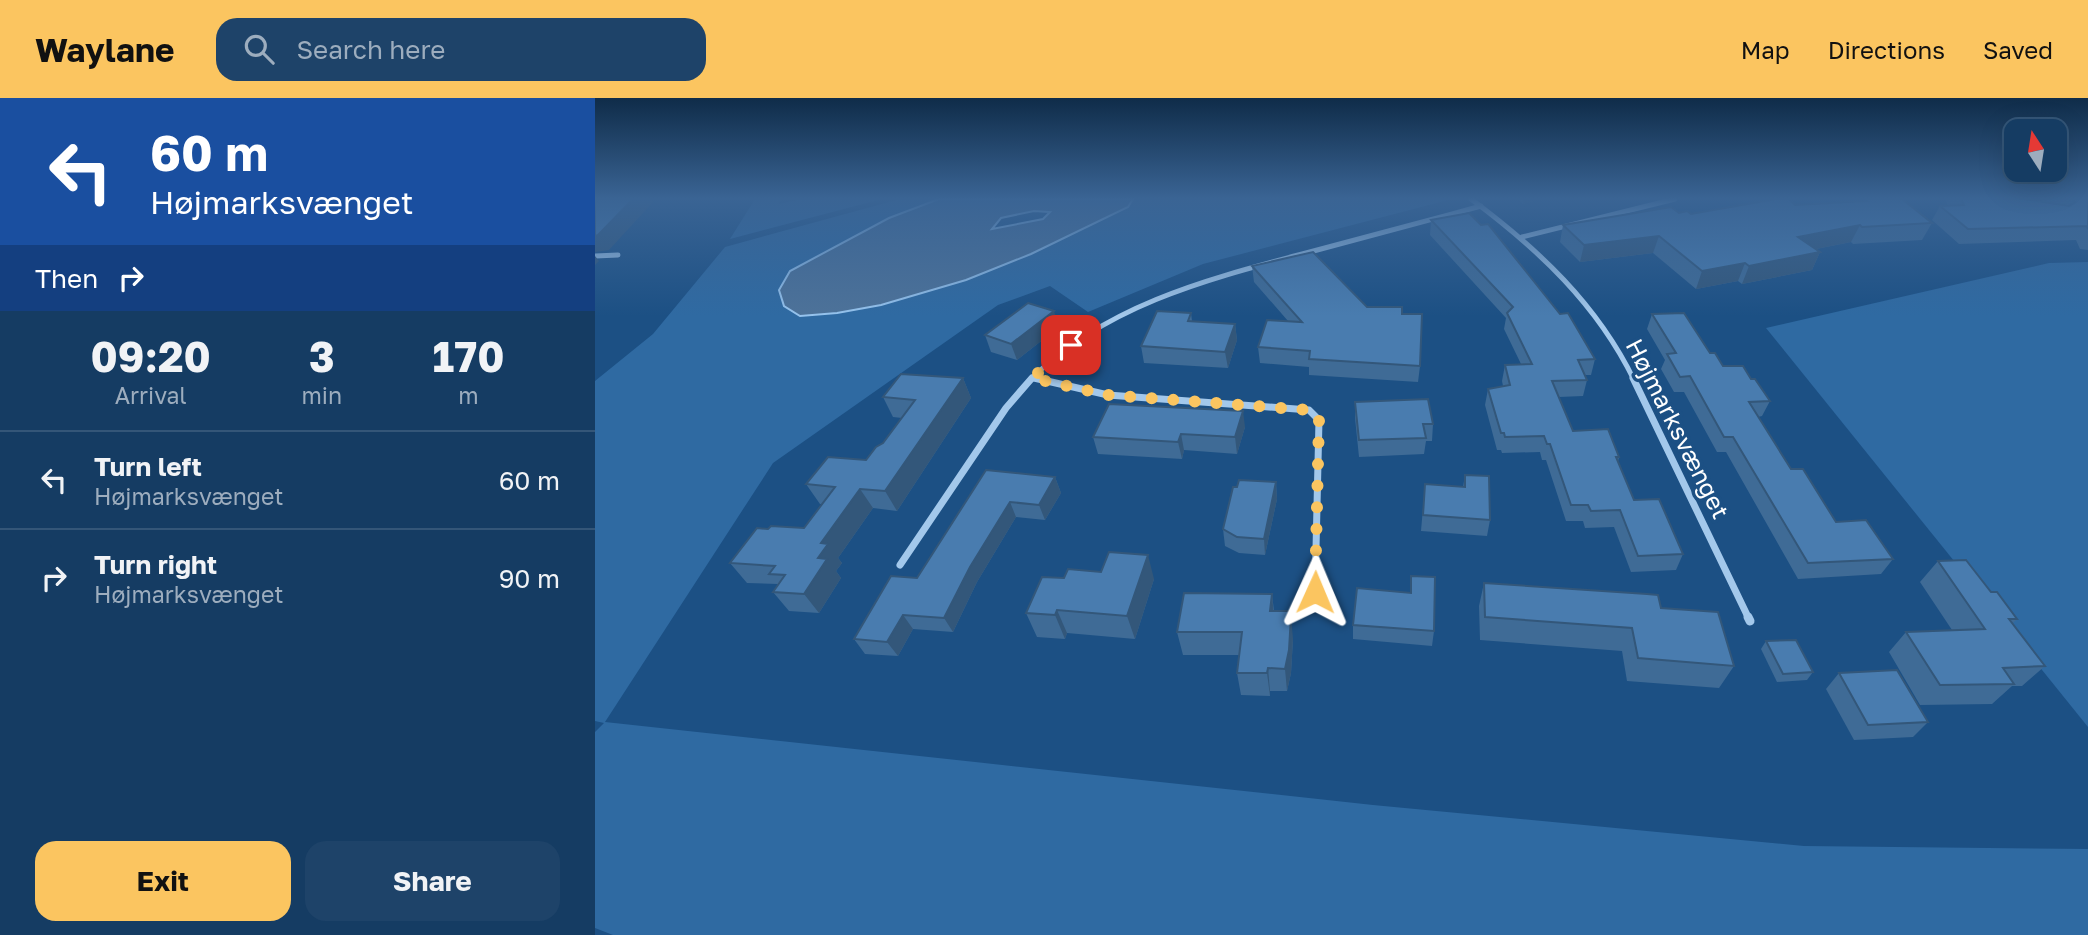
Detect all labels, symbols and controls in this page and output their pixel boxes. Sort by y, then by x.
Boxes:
search box [216,18,706,81]
text: Waylane [35,30,174,69]
icon: search [240,30,278,68]
text: Search here [296,34,445,65]
text: Map [1741,35,1790,64]
text: Directions [1828,35,1945,64]
text: Saved [1983,35,2053,64]
north arrow [2004,119,2067,182]
map controls [2004,119,2067,182]
text: 60 m [150,123,268,182]
icon: left [35,126,126,217]
text: Højmarksvænget [150,183,414,221]
icon: right [112,259,150,297]
text: Then [35,263,98,294]
pin [1041,315,1101,375]
icon: arrive [1052,326,1090,364]
text: 09:20 [91,331,211,381]
text: 3 [309,331,335,381]
text: 170 [433,331,504,381]
street label: Højmarksvænget [1621,334,1736,523]
text: Arrival [115,381,187,409]
text: min [301,381,342,409]
text: m [458,381,479,409]
text: Turn left [94,451,202,482]
icon: left [35,461,73,499]
text: 60 m [499,465,560,496]
text: Højmarksvænget [94,482,283,510]
text: Turn right [94,549,217,580]
position arrow [1278,555,1352,629]
icon: right [35,559,73,597]
text: 90 m [499,563,560,594]
text: Højmarksvænget [94,580,283,608]
button: Exit [35,841,291,921]
button: Share [305,841,560,921]

